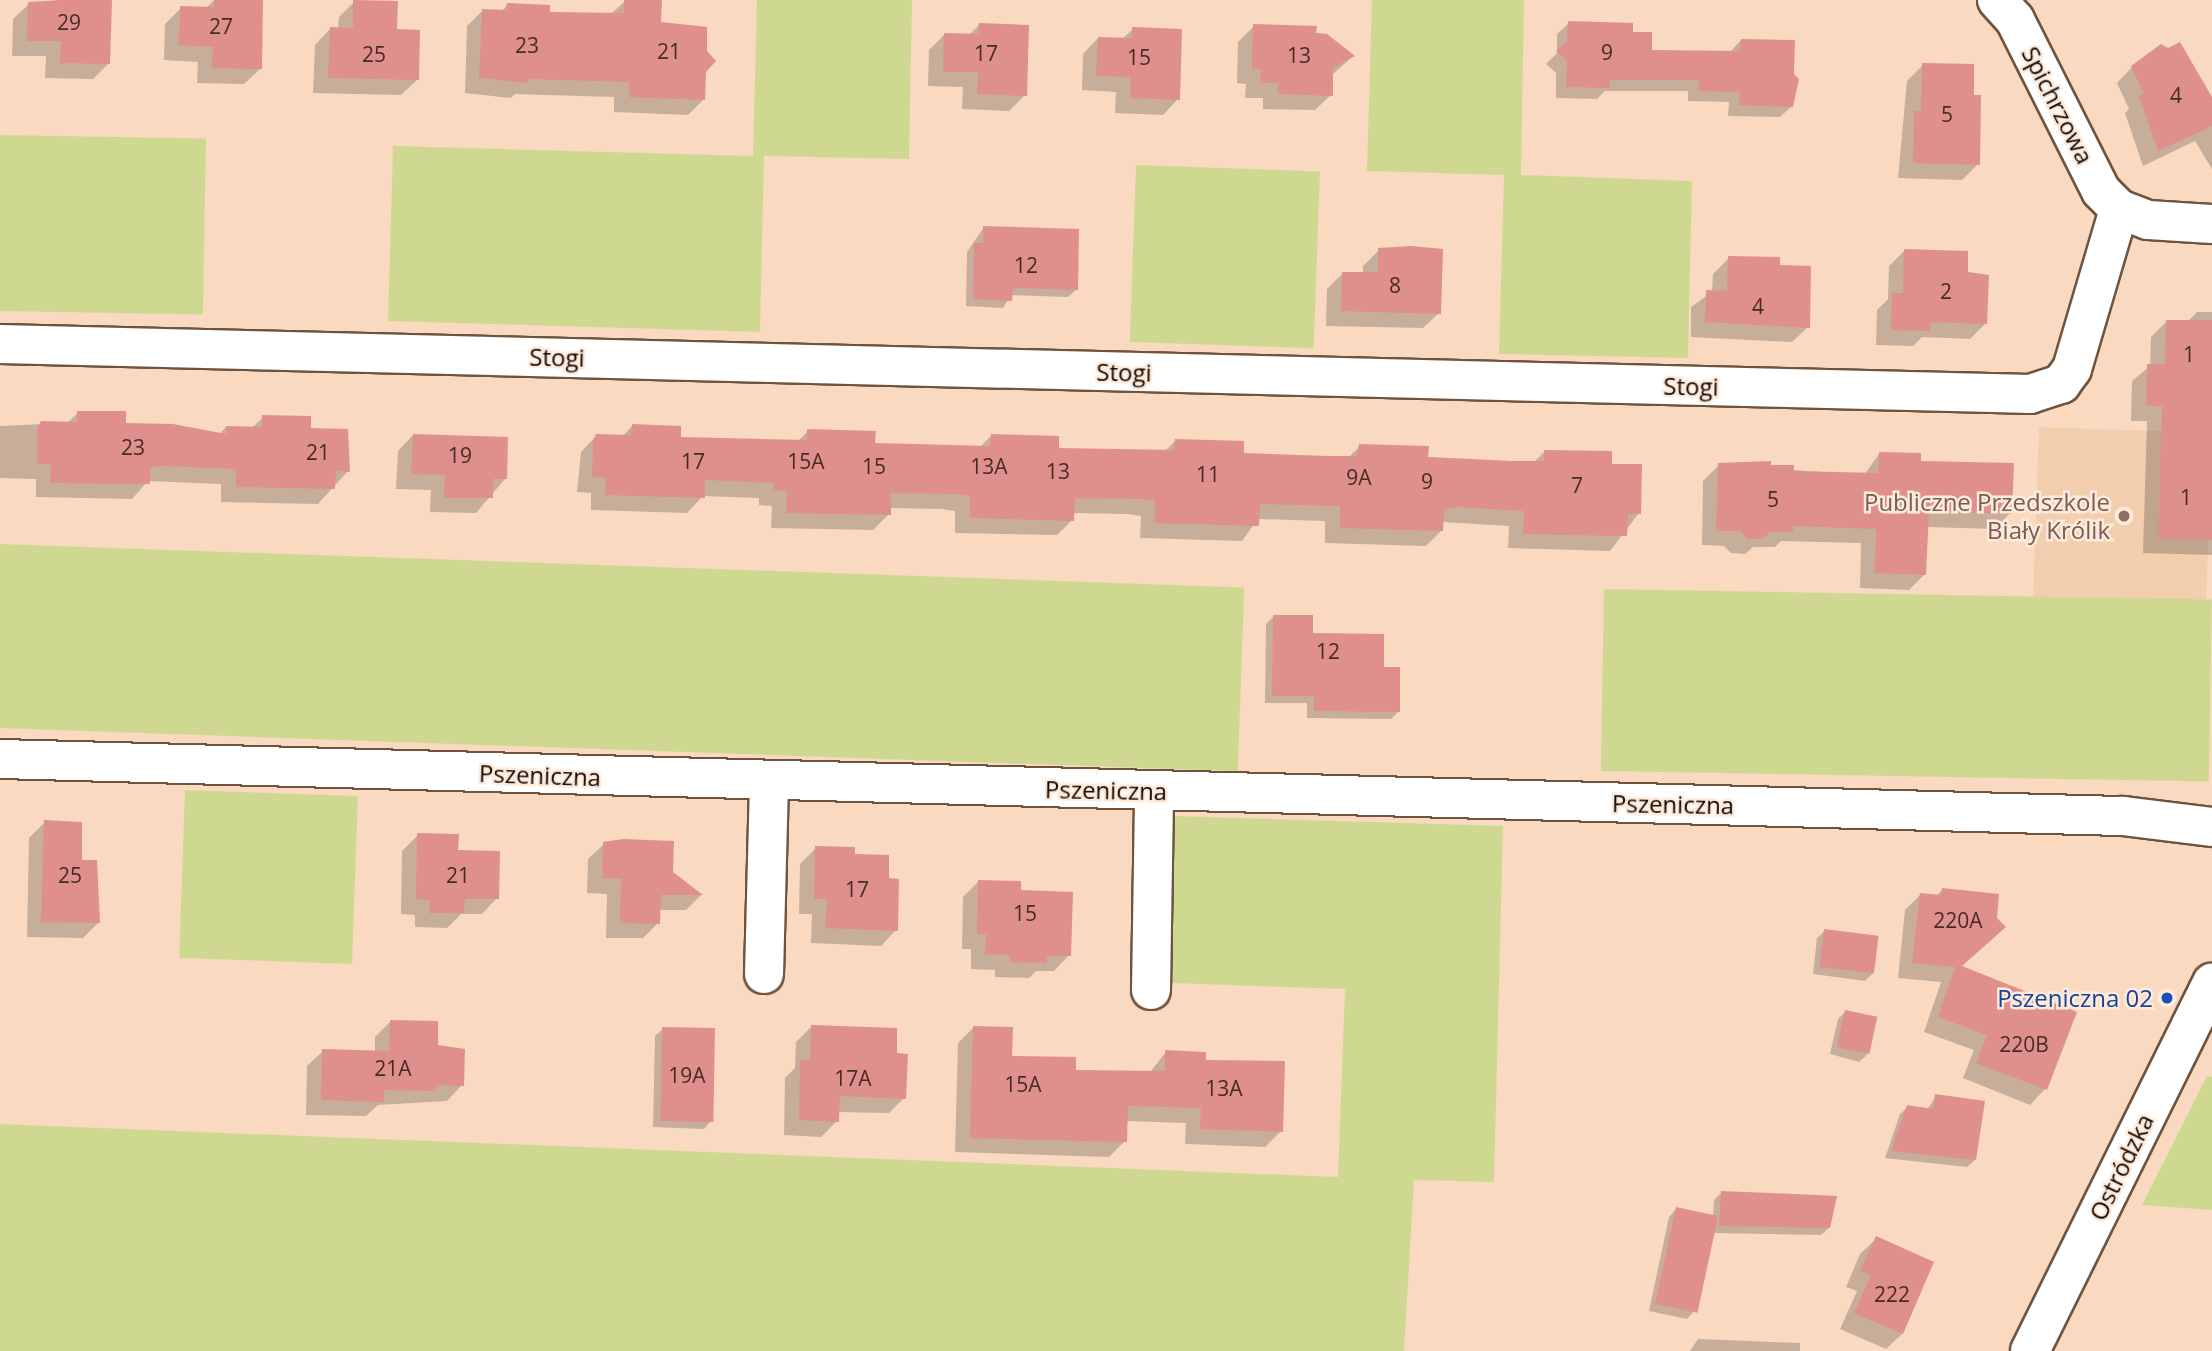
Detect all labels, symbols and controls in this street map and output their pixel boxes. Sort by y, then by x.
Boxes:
house number: 29 [57,9,81,35]
house number: 27 [209,13,233,39]
house number: 23 [515,32,539,58]
house number: 21 [657,38,681,64]
house number: 9 [1601,39,1613,65]
house number: 17 [974,40,998,66]
house number: 25 [362,41,386,67]
house number: 13 [1287,42,1311,68]
street label: Spichrzowa [2016,42,2100,168]
house number: 15 [1127,44,1151,70]
house number: 4 [2170,82,2182,108]
house number: 5 [1941,101,1953,127]
house number: 12 [1014,252,1038,278]
house number: 8 [1389,272,1401,298]
house number: 2 [1940,278,1952,304]
house number: 4 [1752,293,1764,319]
house number: 1 [2183,341,2195,367]
street label: Stogi [529,342,585,372]
street label: Stogi [1096,357,1152,387]
street label: Stogi [1663,371,1719,401]
house number: 23 [121,434,145,460]
house number: 21 [306,439,330,465]
house number: 19 [448,442,472,468]
house number: 17 [681,448,705,474]
house number: 15A [787,448,825,474]
house number: 15 [862,453,886,479]
house number: 13A [970,453,1008,479]
house number: 13 [1046,458,1070,484]
house number: 11 [1196,461,1220,487]
house number: 9A [1346,464,1372,490]
house number: 9 [1421,468,1433,494]
house number: 7 [1571,472,1583,498]
house number: 1 [2180,484,2192,510]
house number: 5 [1767,486,1779,512]
place label: Publiczne Przedszkole Biały Królik [1864,488,2110,544]
marker: Publiczne Przedszkole Biały Królik [2116,508,2132,524]
house number: 12 [1316,638,1340,664]
street label: Pszeniczna [478,758,602,792]
street label: Pszeniczna [1045,775,1167,805]
street label: Pszeniczna [1612,789,1734,819]
house number: 25 [58,862,82,888]
house number: 21 [446,862,470,888]
house number: 17 [845,876,869,902]
house number: 15 [1013,900,1037,926]
house number: 220A [1933,907,1983,933]
place label: Pszeniczna 02 [1997,984,2153,1012]
marker: Pszeniczna 02 [2159,990,2175,1006]
house number: 220B [1999,1031,2049,1057]
house number: 21A [374,1055,412,1081]
house number: 19A [668,1062,706,1088]
house number: 17A [834,1065,872,1091]
house number: 15A [1004,1071,1042,1097]
house number: 13A [1205,1075,1243,1101]
street label: Ostródzka [2083,1109,2159,1225]
house number: 222 [1874,1281,1910,1307]

